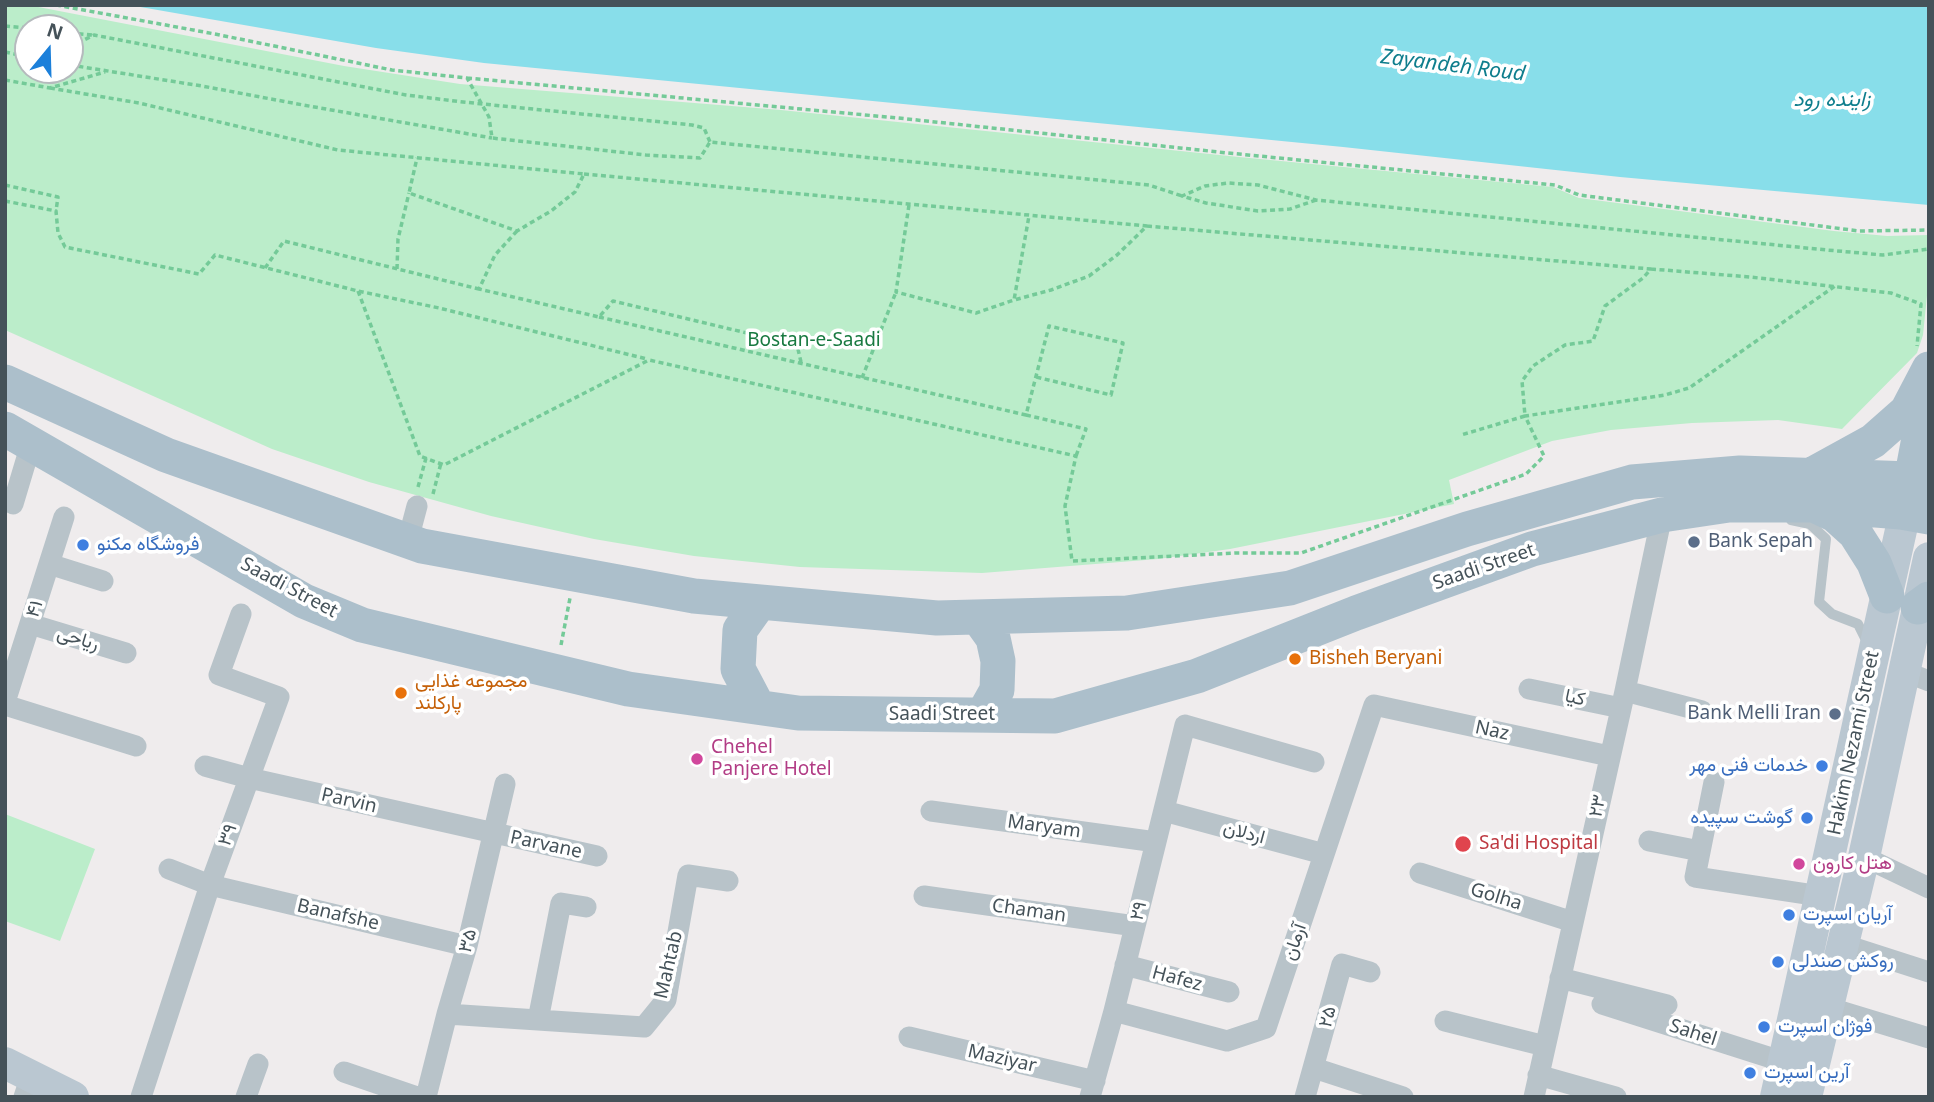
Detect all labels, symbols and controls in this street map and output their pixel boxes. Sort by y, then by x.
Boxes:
north arrow [14,14,84,84]
text: N [44,16,67,46]
water label: Zayandeh Roud [1379,45,1527,87]
water label: زاینده رود [1794,87,1870,113]
park label: Bostan-e-Saadi [747,330,881,352]
place label: Bank Sepah [1708,531,1813,553]
place label: فروشگاه مکنو [97,534,199,556]
marker: Bank Sepah [1686,534,1702,550]
marker: فروشگاه مکنو [75,537,91,553]
street label: Saadi Street [1430,539,1538,595]
street label: Saadi Street [237,553,341,623]
street label: ۴۱ [22,598,48,620]
street label: ریاحی [54,622,102,656]
place label: Bisheh Beryani [1309,648,1442,670]
street label: Hakim Nezami Street [1823,649,1885,837]
marker: Bisheh Beryani [1287,651,1303,667]
place label: مجموعه غذایی پارکلند [415,671,527,715]
marker: مجموعه غذایی پارکلند [393,685,409,701]
street label: کیا [1563,685,1587,711]
place label: Bank Melli Iran [1687,703,1821,725]
street label: Saadi Street [889,704,995,726]
marker: Bank Melli Iran [1827,706,1843,722]
street label: Naz [1473,716,1511,746]
place label: Chehel Panjere Hotel [711,737,832,781]
marker: Chehel Panjere Hotel [689,751,705,767]
place label: خدمات فنی مهر [1689,755,1808,777]
marker: خدمات فنی مهر [1814,758,1830,774]
street label: Parvin [319,784,379,818]
street label: ۲۳ [1585,793,1611,819]
place label: گوشت سپیده [1690,807,1793,829]
marker: گوشت سپیده [1799,810,1815,826]
street label: Maryam [1006,811,1082,843]
street label: اردلان [1221,817,1267,849]
street label: ۳۹ [214,821,242,849]
street label: Parvane [508,826,584,864]
place label: Sa'di Hospital [1479,833,1598,855]
marker: Sa'di Hospital [1453,834,1473,854]
place label: هتل کارون [1813,853,1892,875]
marker: هتل کارون [1791,856,1807,872]
street label: Golha [1468,878,1524,916]
street label: Banafshe [295,894,381,936]
street label: Chaman [990,895,1068,927]
street label: ۲۹ [1126,899,1152,923]
place label: آریان اسپرت [1803,904,1892,926]
marker: آریان اسپرت [1781,907,1797,923]
street label: آرمان [1278,921,1312,963]
street label: ۳۵ [454,927,482,955]
street label: Mahtab [650,929,688,1001]
place label: روکش صندلی [1792,951,1894,973]
marker: روکش صندلی [1770,954,1786,970]
street label: Hafez [1150,961,1204,997]
street label: ۲۵ [1314,1004,1342,1030]
street label: Sahel [1666,1015,1720,1051]
place label: فوژان اسپرت [1778,1016,1873,1038]
marker: فوژان اسپرت [1756,1019,1772,1035]
street label: Maziyar [965,1040,1039,1078]
place label: آرین اسپرت [1764,1062,1850,1084]
marker: آرین اسپرت [1742,1065,1758,1081]

